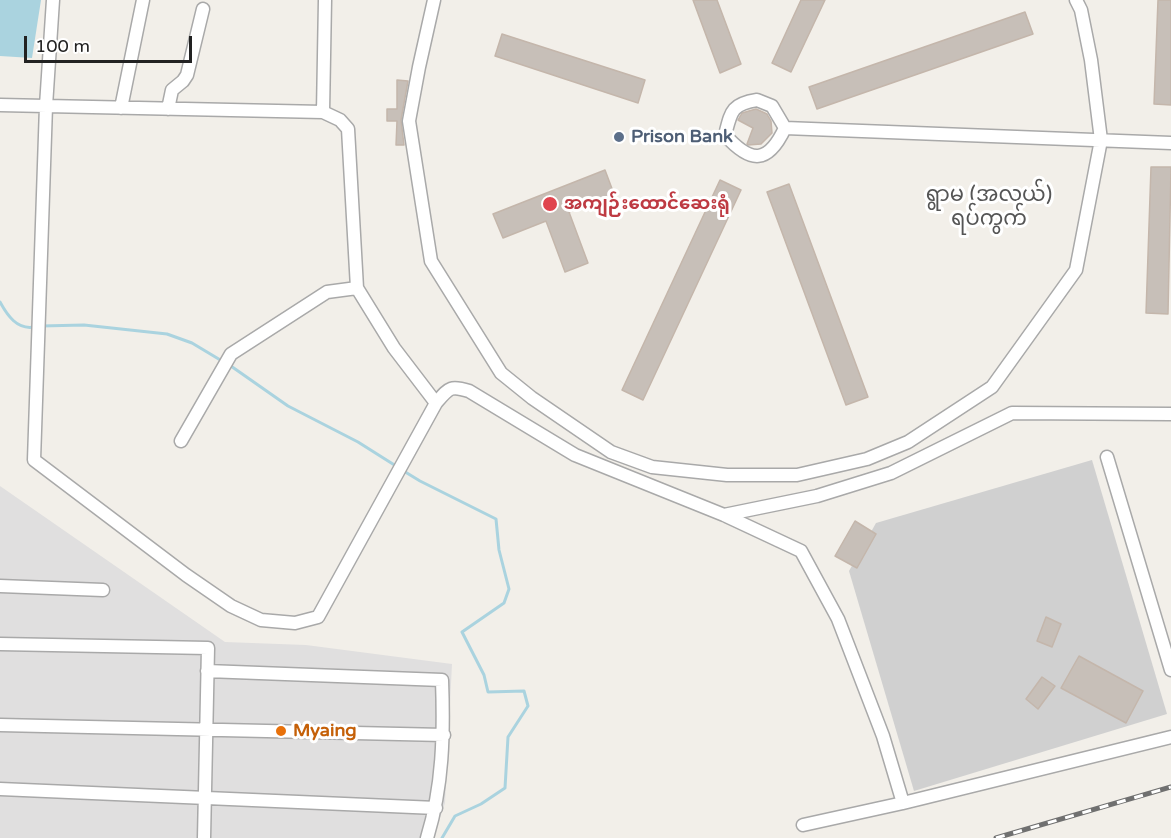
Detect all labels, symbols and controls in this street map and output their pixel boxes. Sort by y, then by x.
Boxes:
scale bar [27,24,195,62]
text: 100 m [35,35,90,57]
place label: Prison Bank [631,126,733,148]
marker: Prison Bank [612,130,626,144]
district label: ရွာမ (အလယ်) ရပ်ကွက် [926,182,1052,232]
place label: အကျဉ်းထောင်ဆေးရုံ [564,193,730,215]
marker: အကျဉ်းထောင်ဆေးရုံ [541,195,559,213]
place label: Myaing [293,720,357,742]
marker: Myaing [274,724,288,738]

